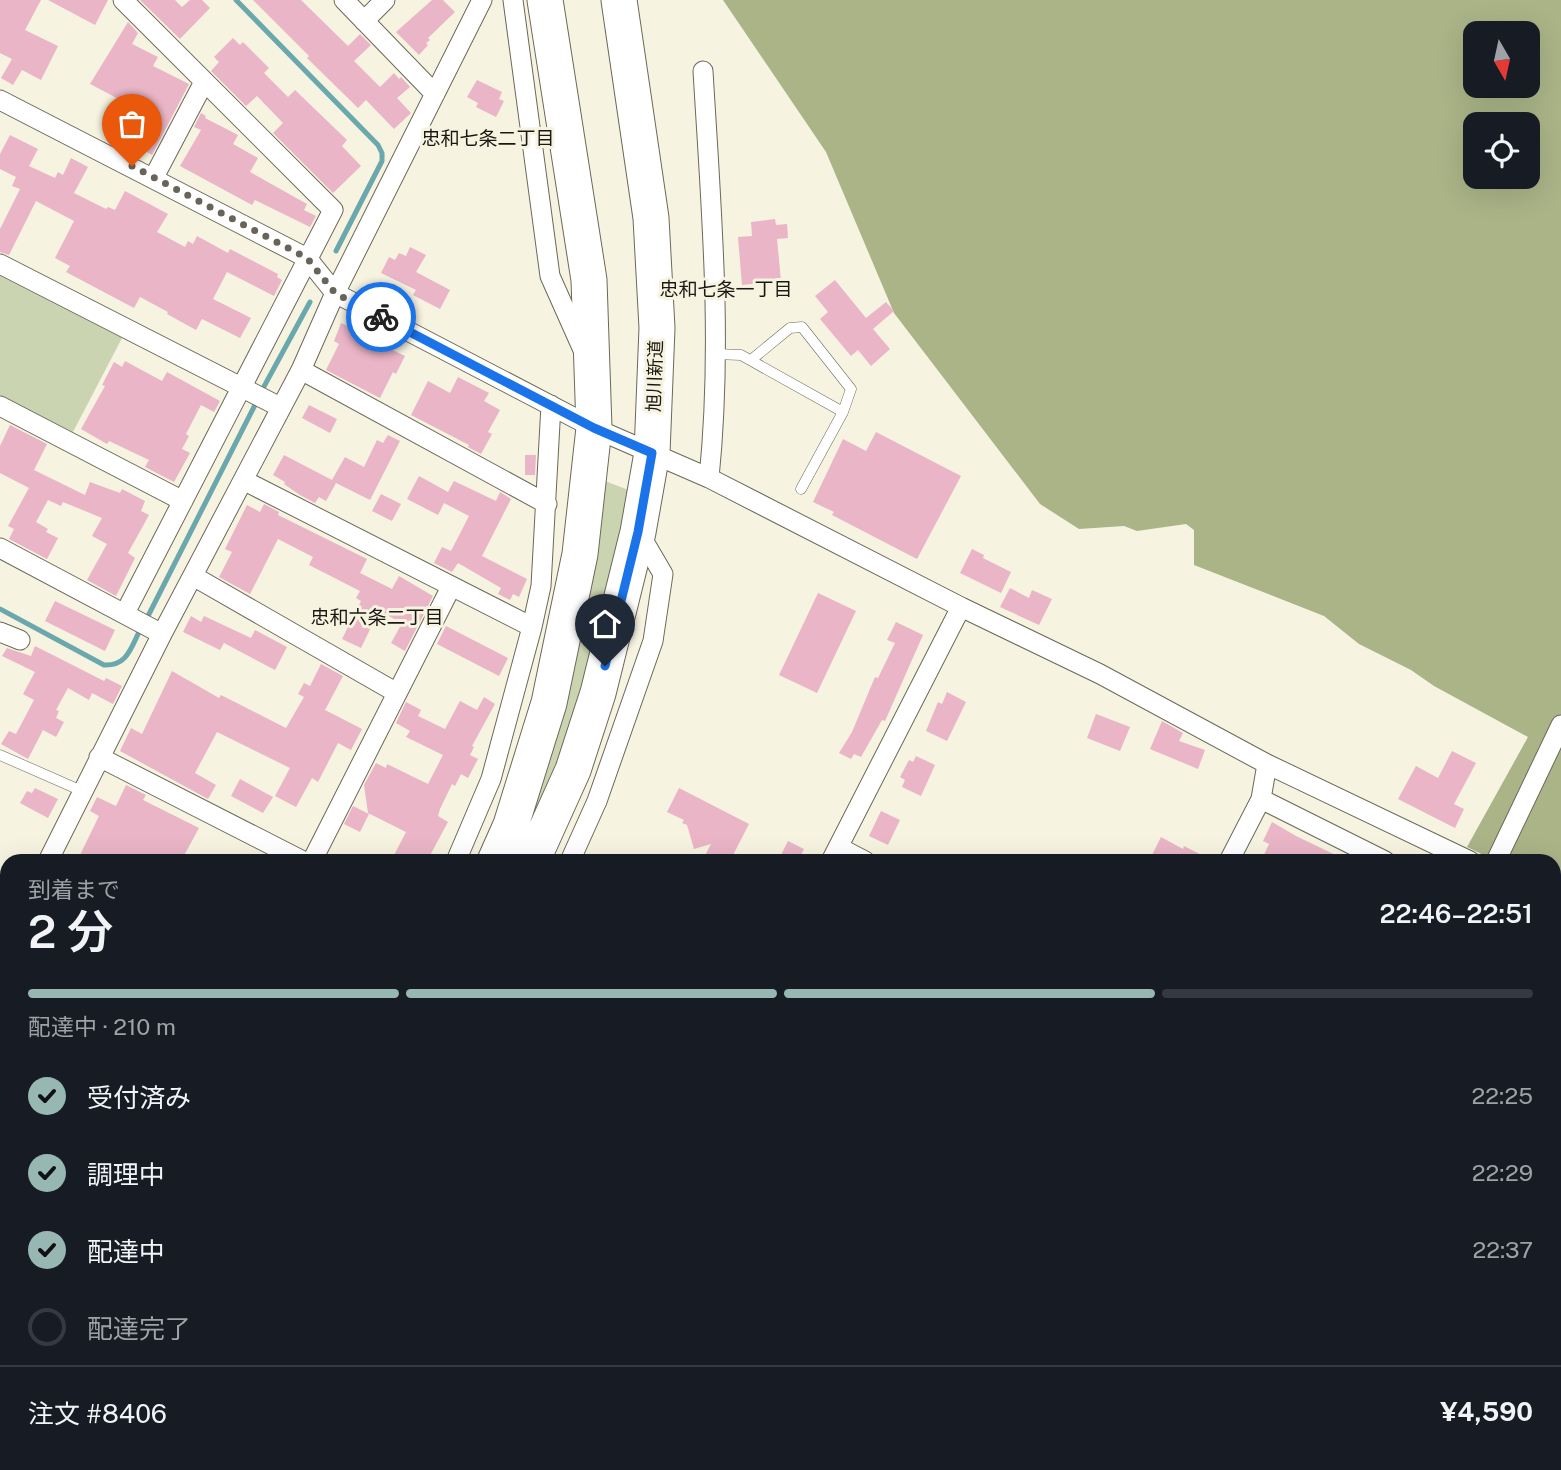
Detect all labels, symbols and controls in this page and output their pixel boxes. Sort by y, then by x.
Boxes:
north arrow [1463,21,1540,98]
map controls [1463,21,1540,189]
pin [102,94,162,166]
icon: bag [113,105,151,143]
button: locate [1463,112,1540,189]
district label: 忠和七条二丁目 [421,127,555,149]
district label: 忠和七条一丁目 [659,278,793,300]
courier [346,282,416,352]
icon: bike [362,298,400,336]
street label: 旭川新道 [643,340,666,412]
pin [575,594,635,666]
icon: home [586,605,624,643]
district label: 忠和六条二丁目 [310,606,444,628]
text: 到着まで [28,876,120,903]
text: 22:46–22:51 [1380,898,1533,929]
text: 2 分 [28,904,113,958]
text: 配達中 · 210 m [28,1013,176,1040]
icon: check [28,1077,66,1115]
text: 受付済み [87,1082,191,1113]
text: 22:25 [1471,1082,1533,1109]
icon: check [28,1154,66,1192]
text: 調理中 [87,1159,165,1190]
text: 22:29 [1472,1159,1533,1186]
icon: check [28,1231,66,1269]
text: 配達中 [87,1236,165,1267]
text: 22:37 [1473,1236,1533,1263]
text: 配達完了 [87,1313,191,1344]
text: ¥4,590 [1440,1396,1533,1427]
text: 注文 #8406 [28,1398,167,1429]

